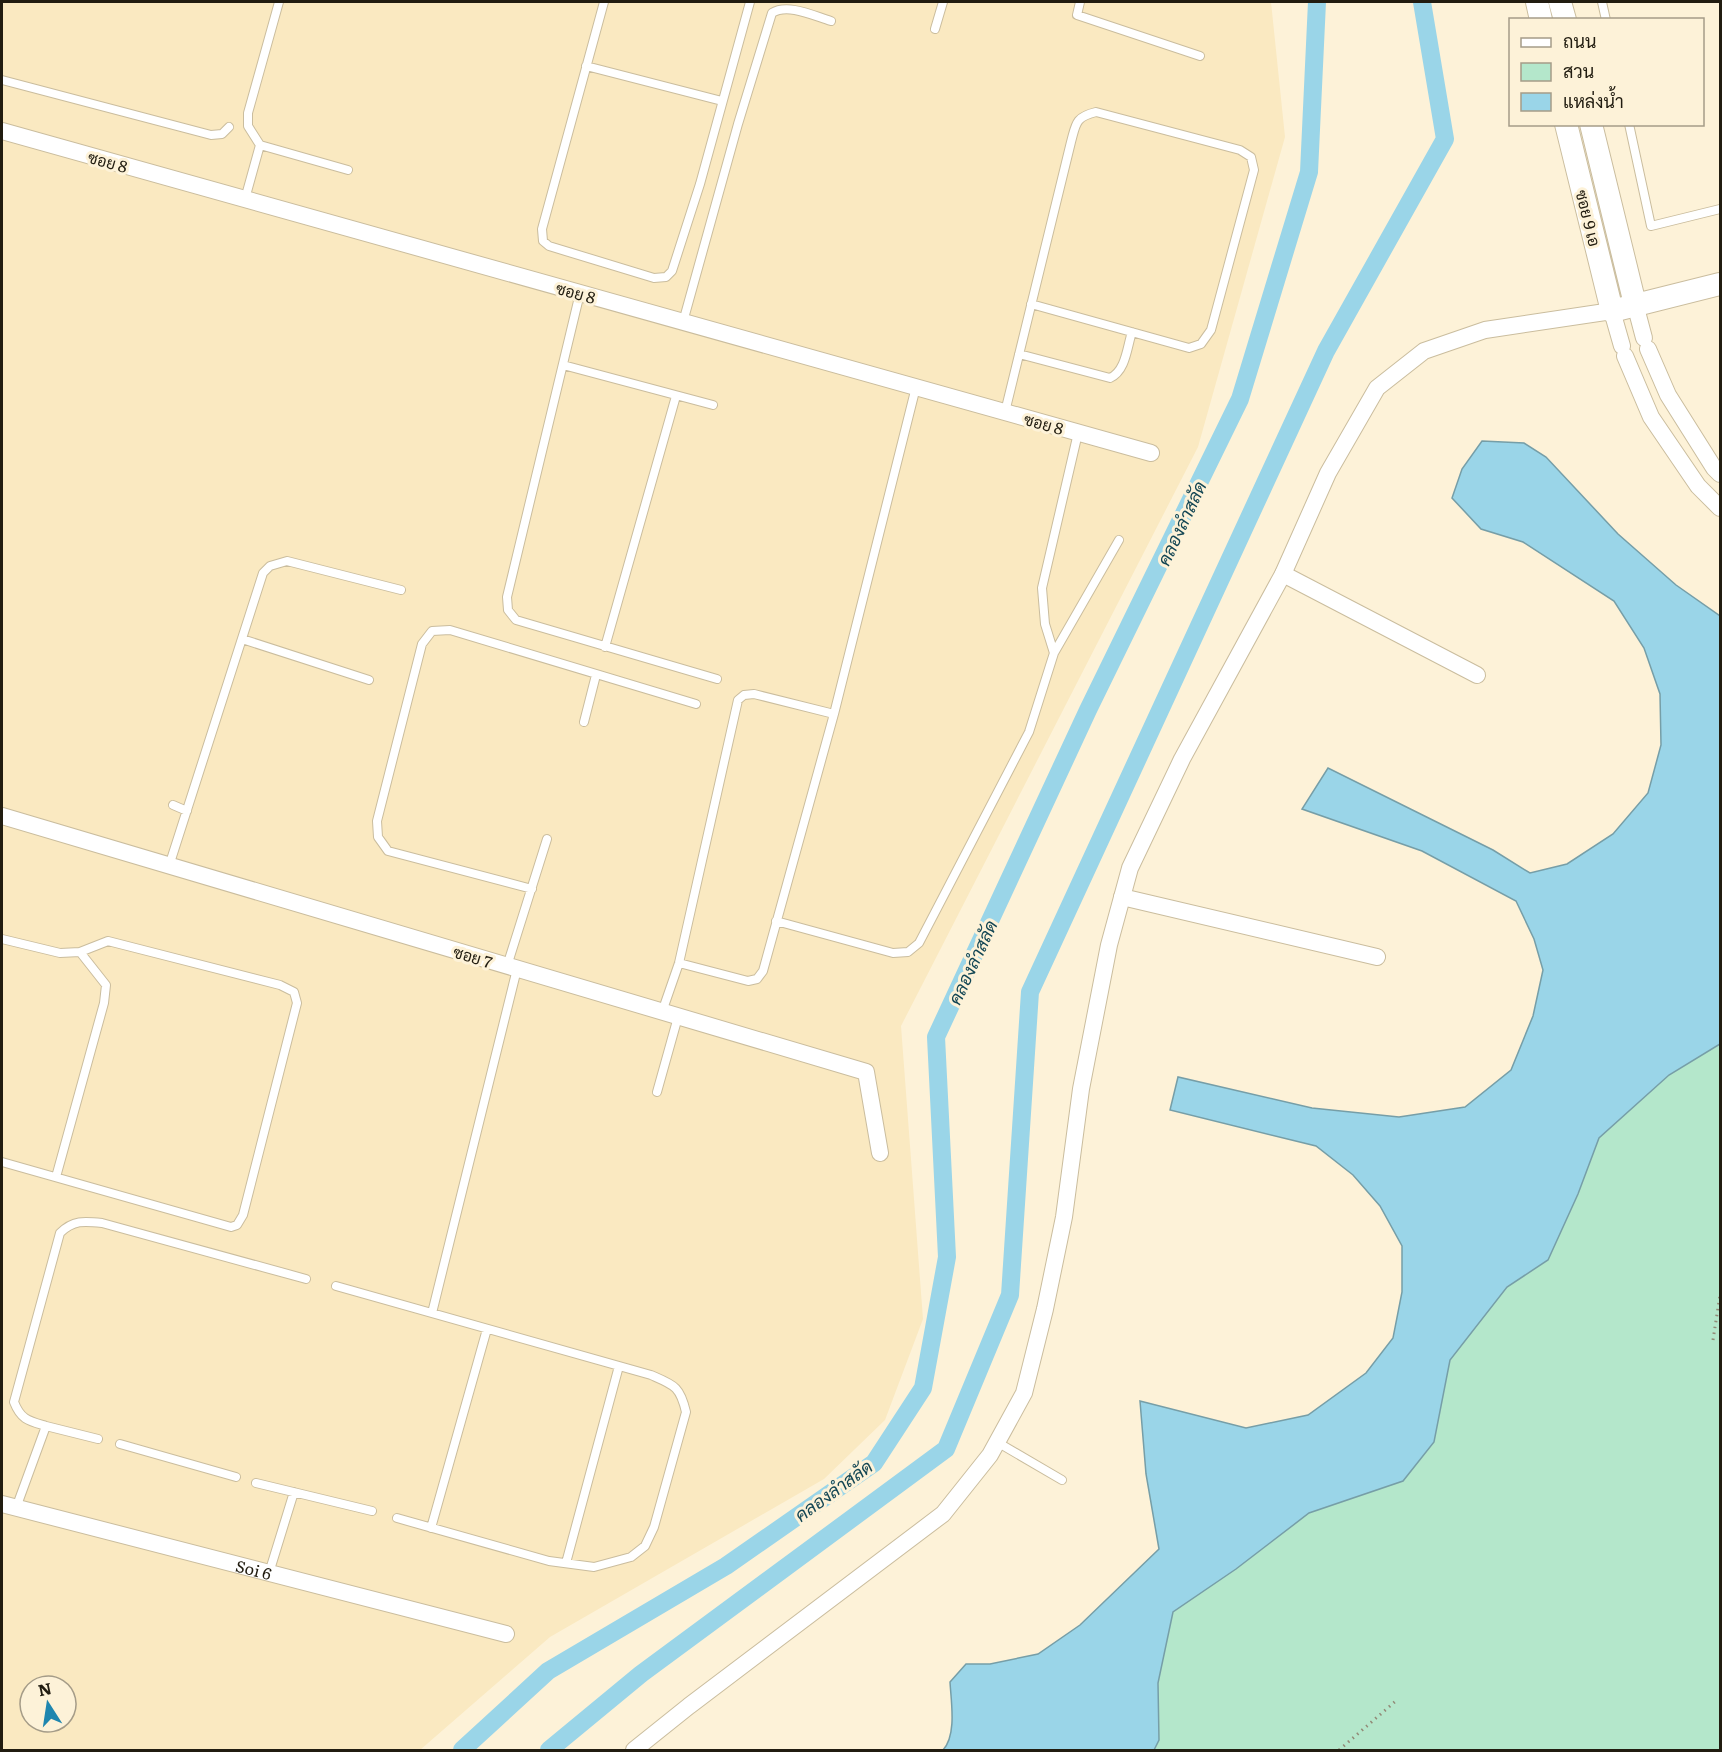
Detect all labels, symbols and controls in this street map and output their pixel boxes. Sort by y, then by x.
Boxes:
legend [1509,18,1704,126]
text: ถนน [1563,27,1596,54]
text: สวน [1563,57,1594,84]
text: แหล่งน้ำ [1563,86,1624,114]
street label: ซอย 8 [85,144,131,178]
street label: ซอย 9 เอ [1570,187,1608,249]
street label: ซอย 8 [553,275,599,309]
street label: ซอย 8 [1021,406,1067,440]
water label: คลองลำสลัด [1150,476,1212,570]
water label: คลองลำสลัด [941,915,1003,1009]
street label: ซอย 7 [450,939,496,973]
water label: คลองลำสลัด [788,1452,878,1528]
street label: Soi 6 [233,1553,275,1585]
north arrow [18,1674,78,1734]
text: N [36,1675,54,1701]

